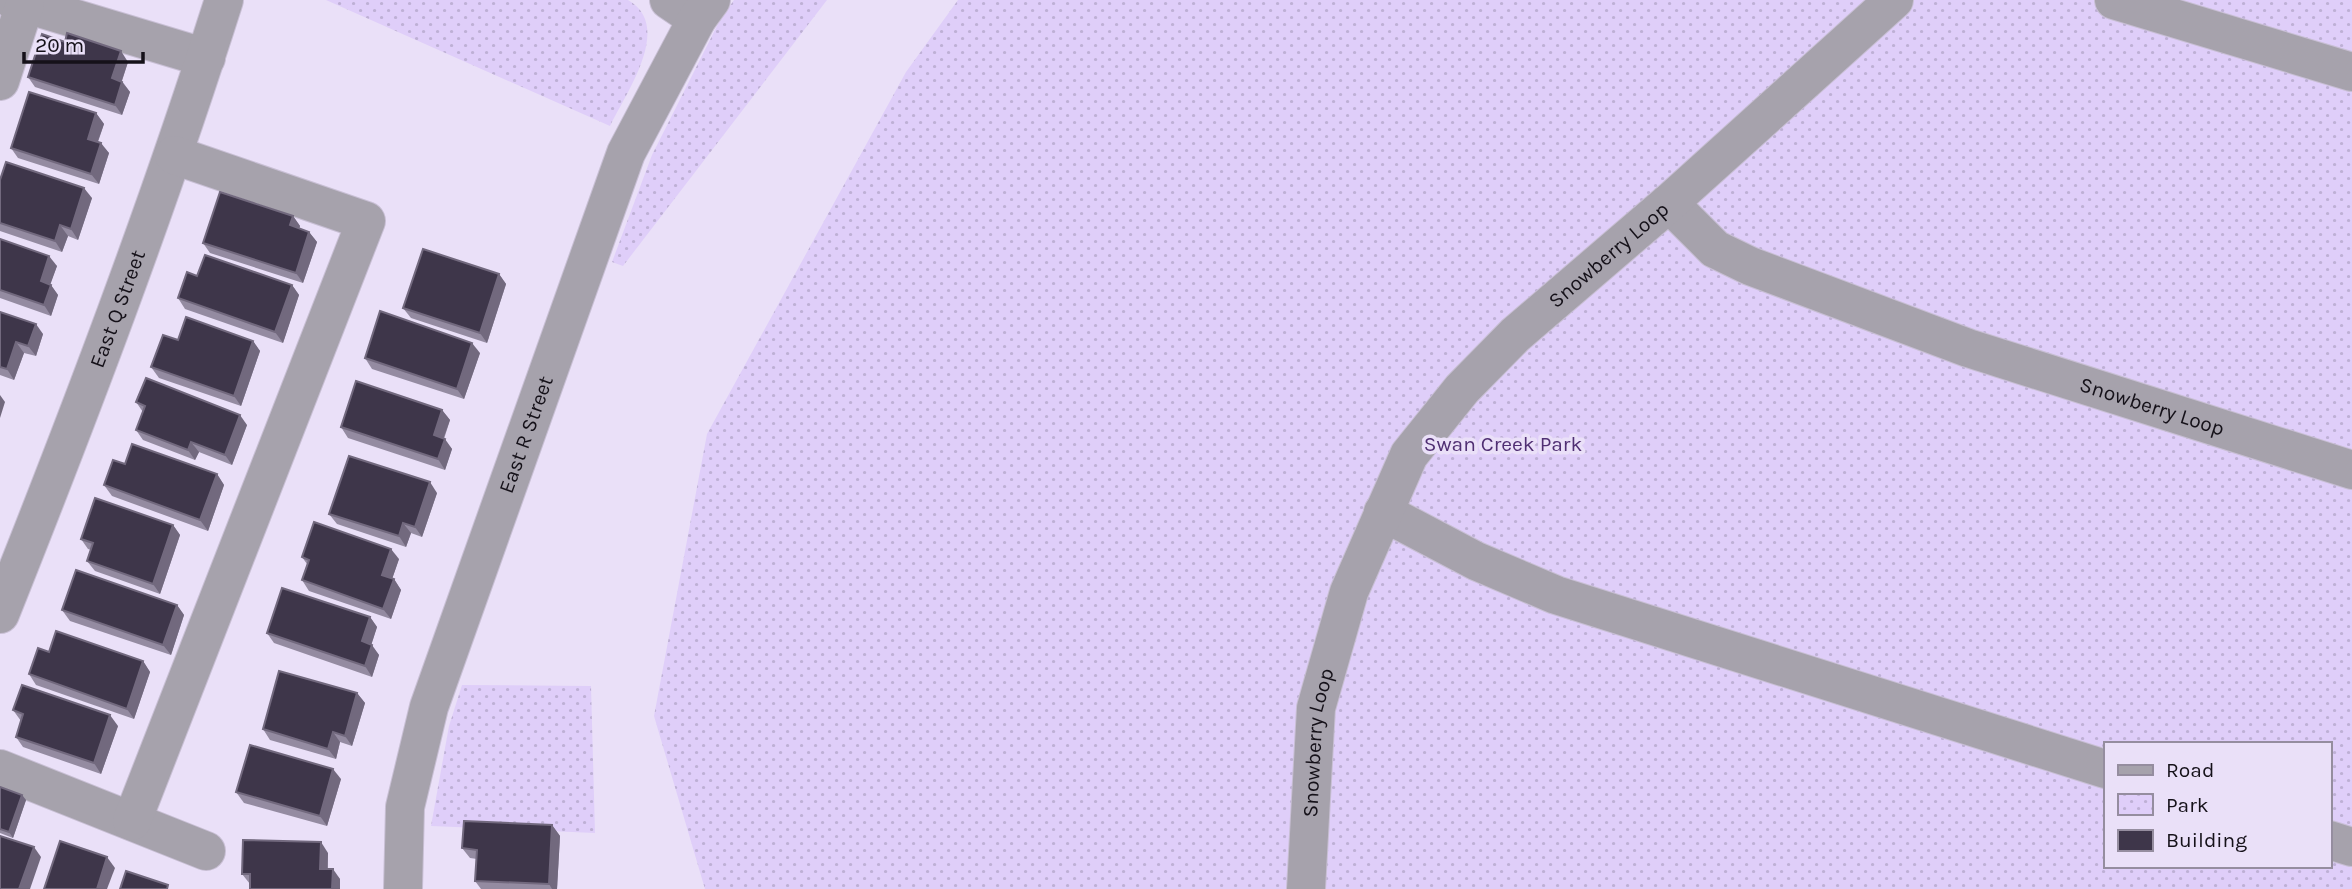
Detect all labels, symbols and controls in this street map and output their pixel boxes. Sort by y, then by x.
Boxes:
scale bar [24,21,144,65]
text: 20 m [35,33,84,57]
street label: Snowberry Loop [1544,197,1673,313]
street label: East Q Street [85,247,150,371]
street label: Snowberry Loop [2077,372,2227,441]
street label: East R Street [494,373,558,496]
park label: Swan Creek Park [1424,432,1582,456]
street label: Snowberry Loop [1298,665,1339,818]
legend [2104,742,2331,868]
text: Road [2166,758,2214,782]
text: Park [2166,793,2209,817]
text: Building [2166,828,2247,852]

